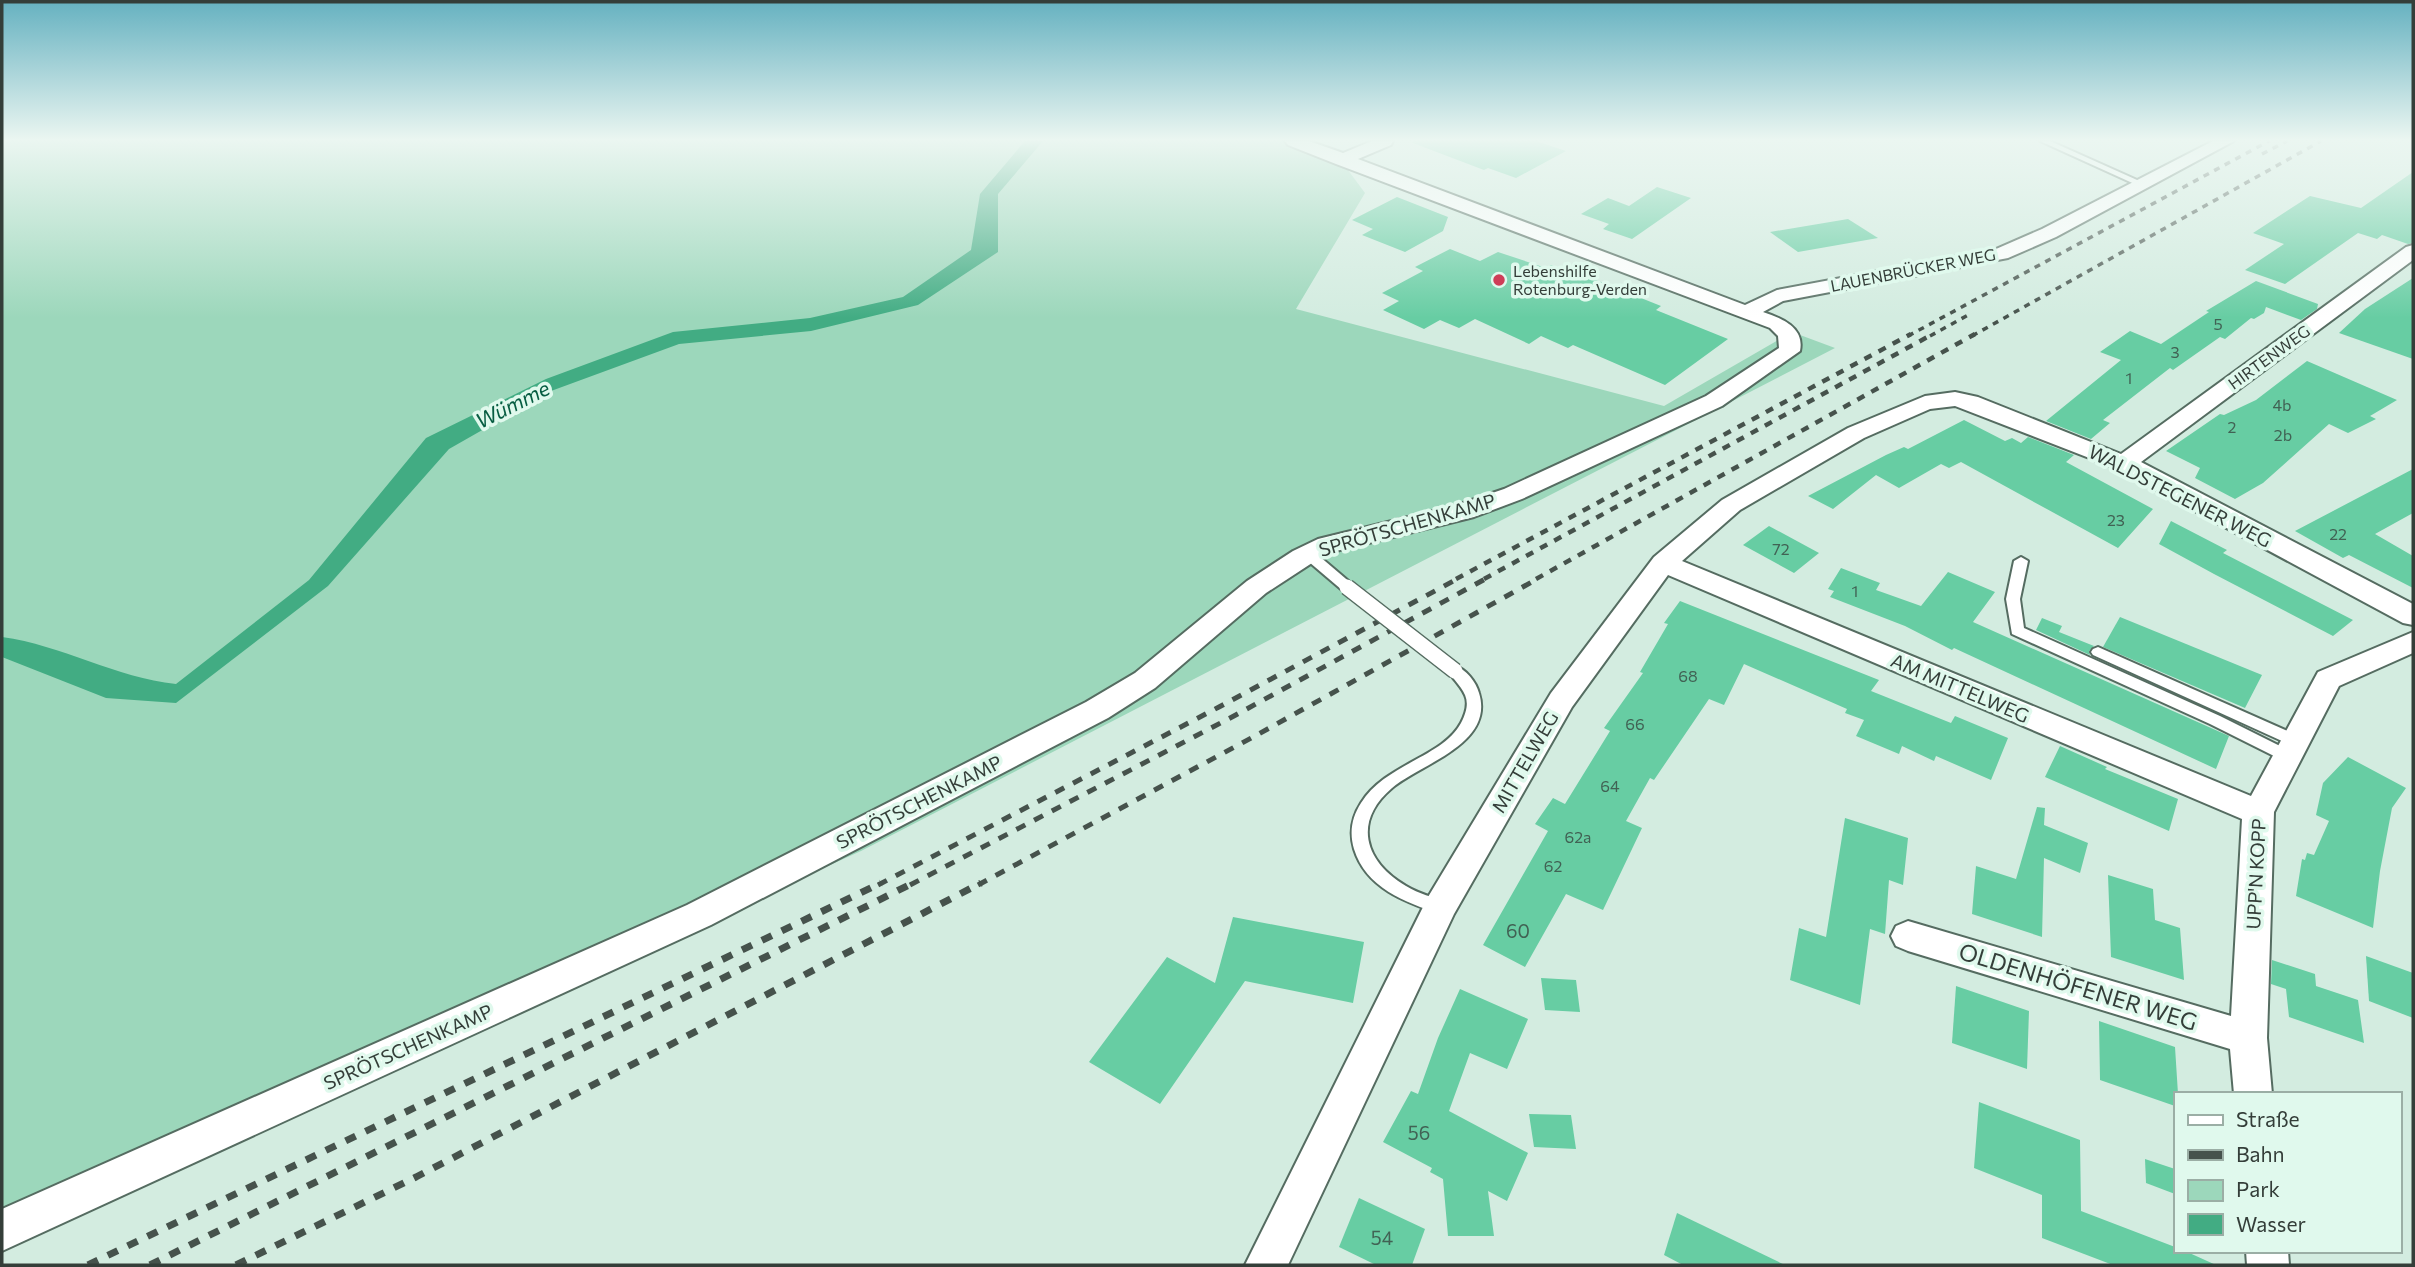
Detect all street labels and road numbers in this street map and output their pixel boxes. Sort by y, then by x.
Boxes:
street label: LAUENBRÜCKER WEG [1829,244,1997,295]
street label: HIRTENWEG [2224,321,2313,393]
street label: WALDSTEGENER WEG [2085,439,2275,552]
street label: SPRÖTSCHENKAMP [1316,488,1498,561]
street label: AM MITTELWEG [1888,648,2033,727]
street label: MITTELWEG [1486,707,1563,816]
street label: SPRÖTSCHENKAMP [832,750,1005,853]
street label: UPP'N KOPP [2241,818,2270,930]
street label: OLDENHÖFENER WEG [1956,936,2201,1036]
street label: SPRÖTSCHENKAMP [320,999,496,1094]

